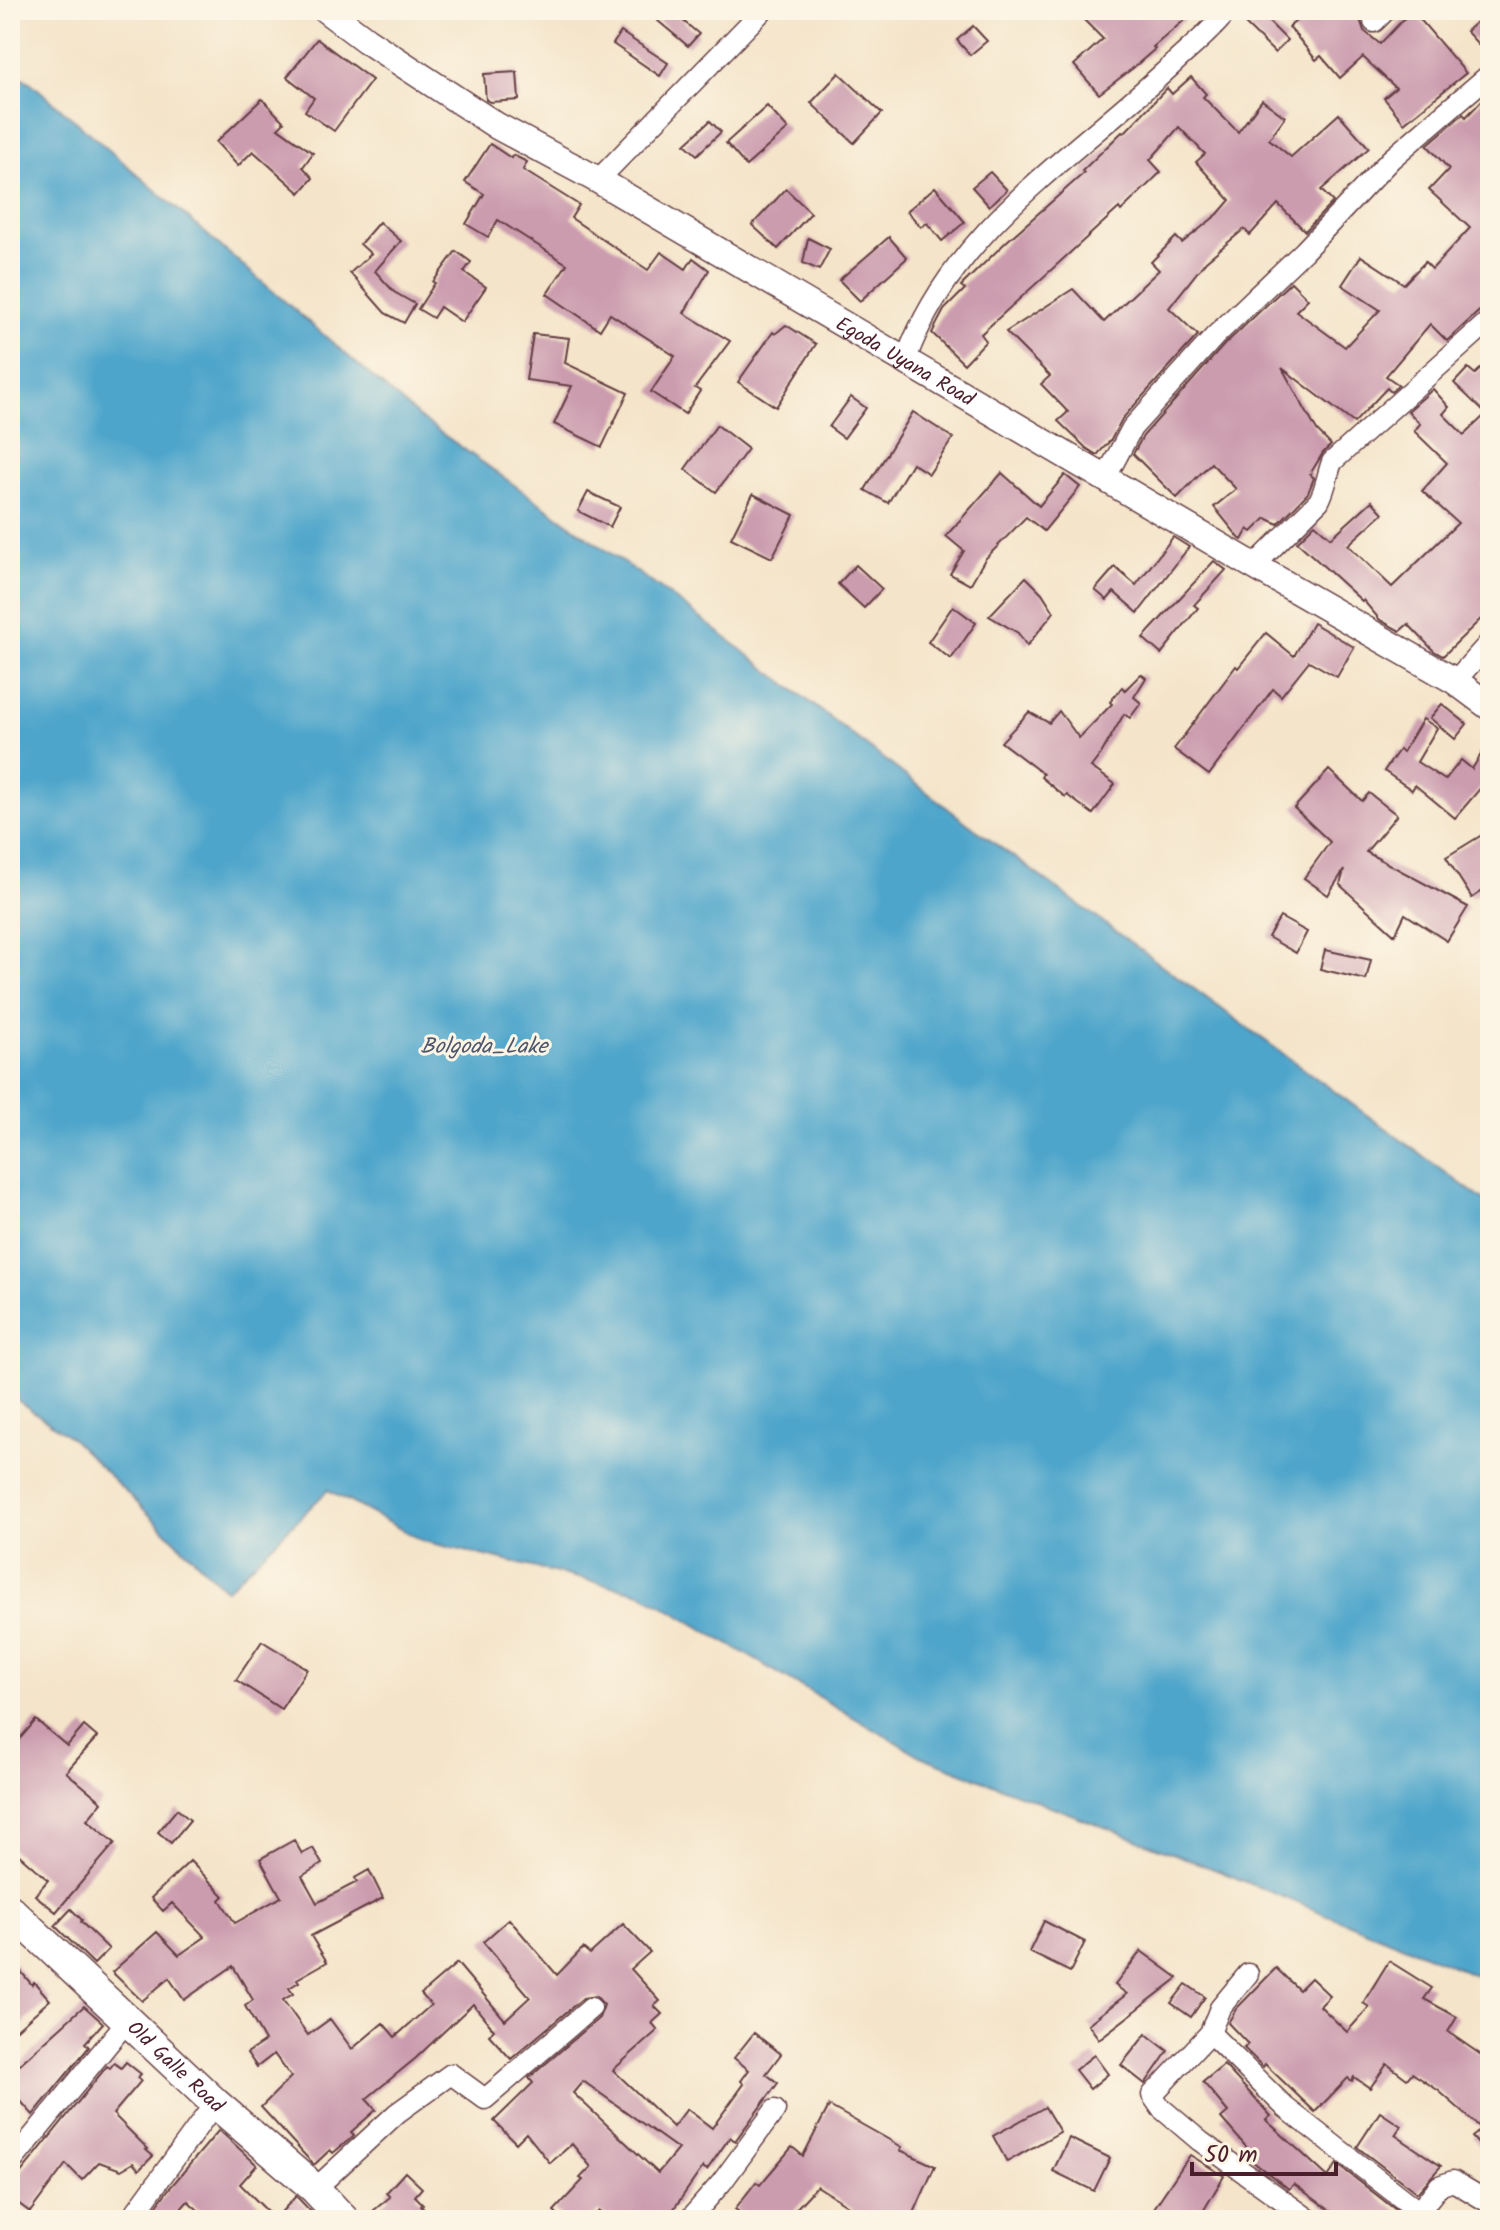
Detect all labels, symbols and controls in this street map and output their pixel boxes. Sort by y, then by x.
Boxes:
street label: Egoda Uyana Road [829,309,981,417]
water label: Bolgoda_Lake [420,1030,550,1065]
street label: Old Galle Road [119,2014,231,2123]
scale bar [1192,2126,1336,2176]
text: 50 m [1204,2136,1258,2175]

